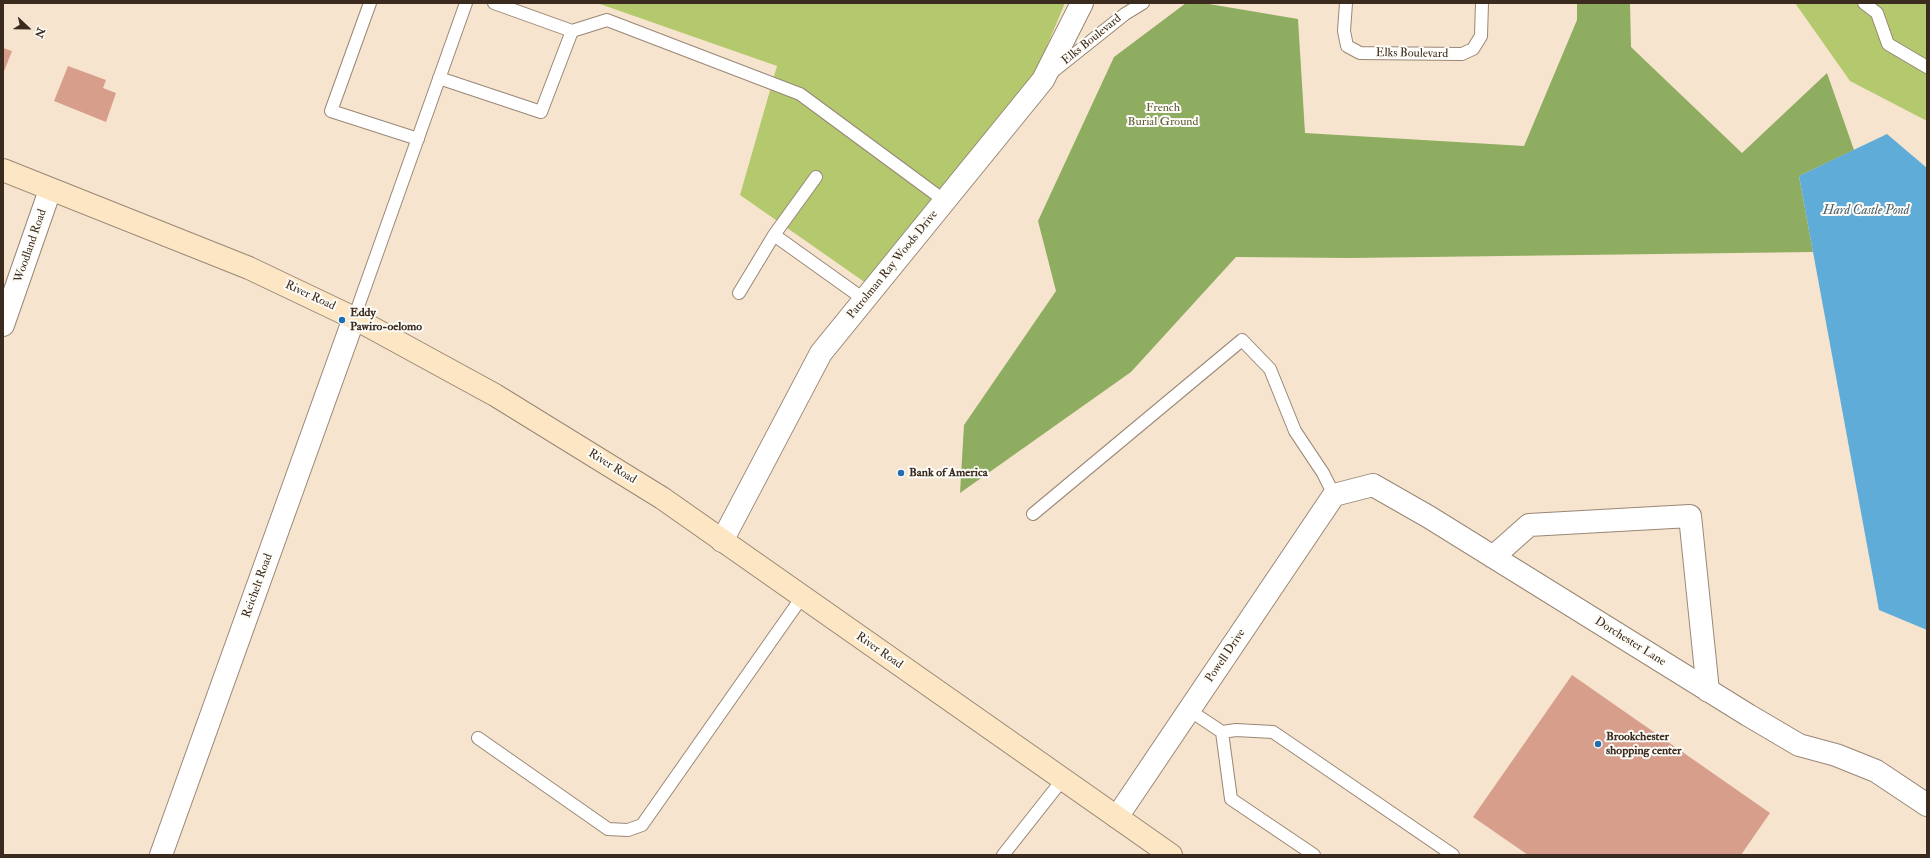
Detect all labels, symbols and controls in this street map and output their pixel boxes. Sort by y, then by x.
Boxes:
north arrow [8,8,48,48]
street label: Elks Boulevard [1059,12,1125,68]
text: N [32,26,47,40]
street label: Elks Boulevard [1376,46,1448,62]
park label: French Burial Ground [1128,101,1198,129]
water label: Hard Castle Pond [1823,203,1909,219]
street label: Woodland Road [12,208,50,284]
street label: Patrolman Ray Woods Drive [845,208,941,322]
street label: River Road [283,278,337,314]
place label: Eddy Pawiro-oelomo [350,306,422,334]
marker: Eddy Pawiro-oelomo [337,315,347,325]
street label: River Road [585,447,639,487]
place label: Bank of America [909,466,988,480]
marker: Bank of America [896,468,906,478]
street label: Reichelt Road [240,552,276,620]
street label: Dorchester Lane [1592,614,1668,670]
street label: Powell Drive [1203,627,1249,685]
street label: River Road [853,630,905,672]
place label: Brookchester shopping center [1606,730,1681,758]
marker: Brookchester shopping center [1593,739,1603,749]

